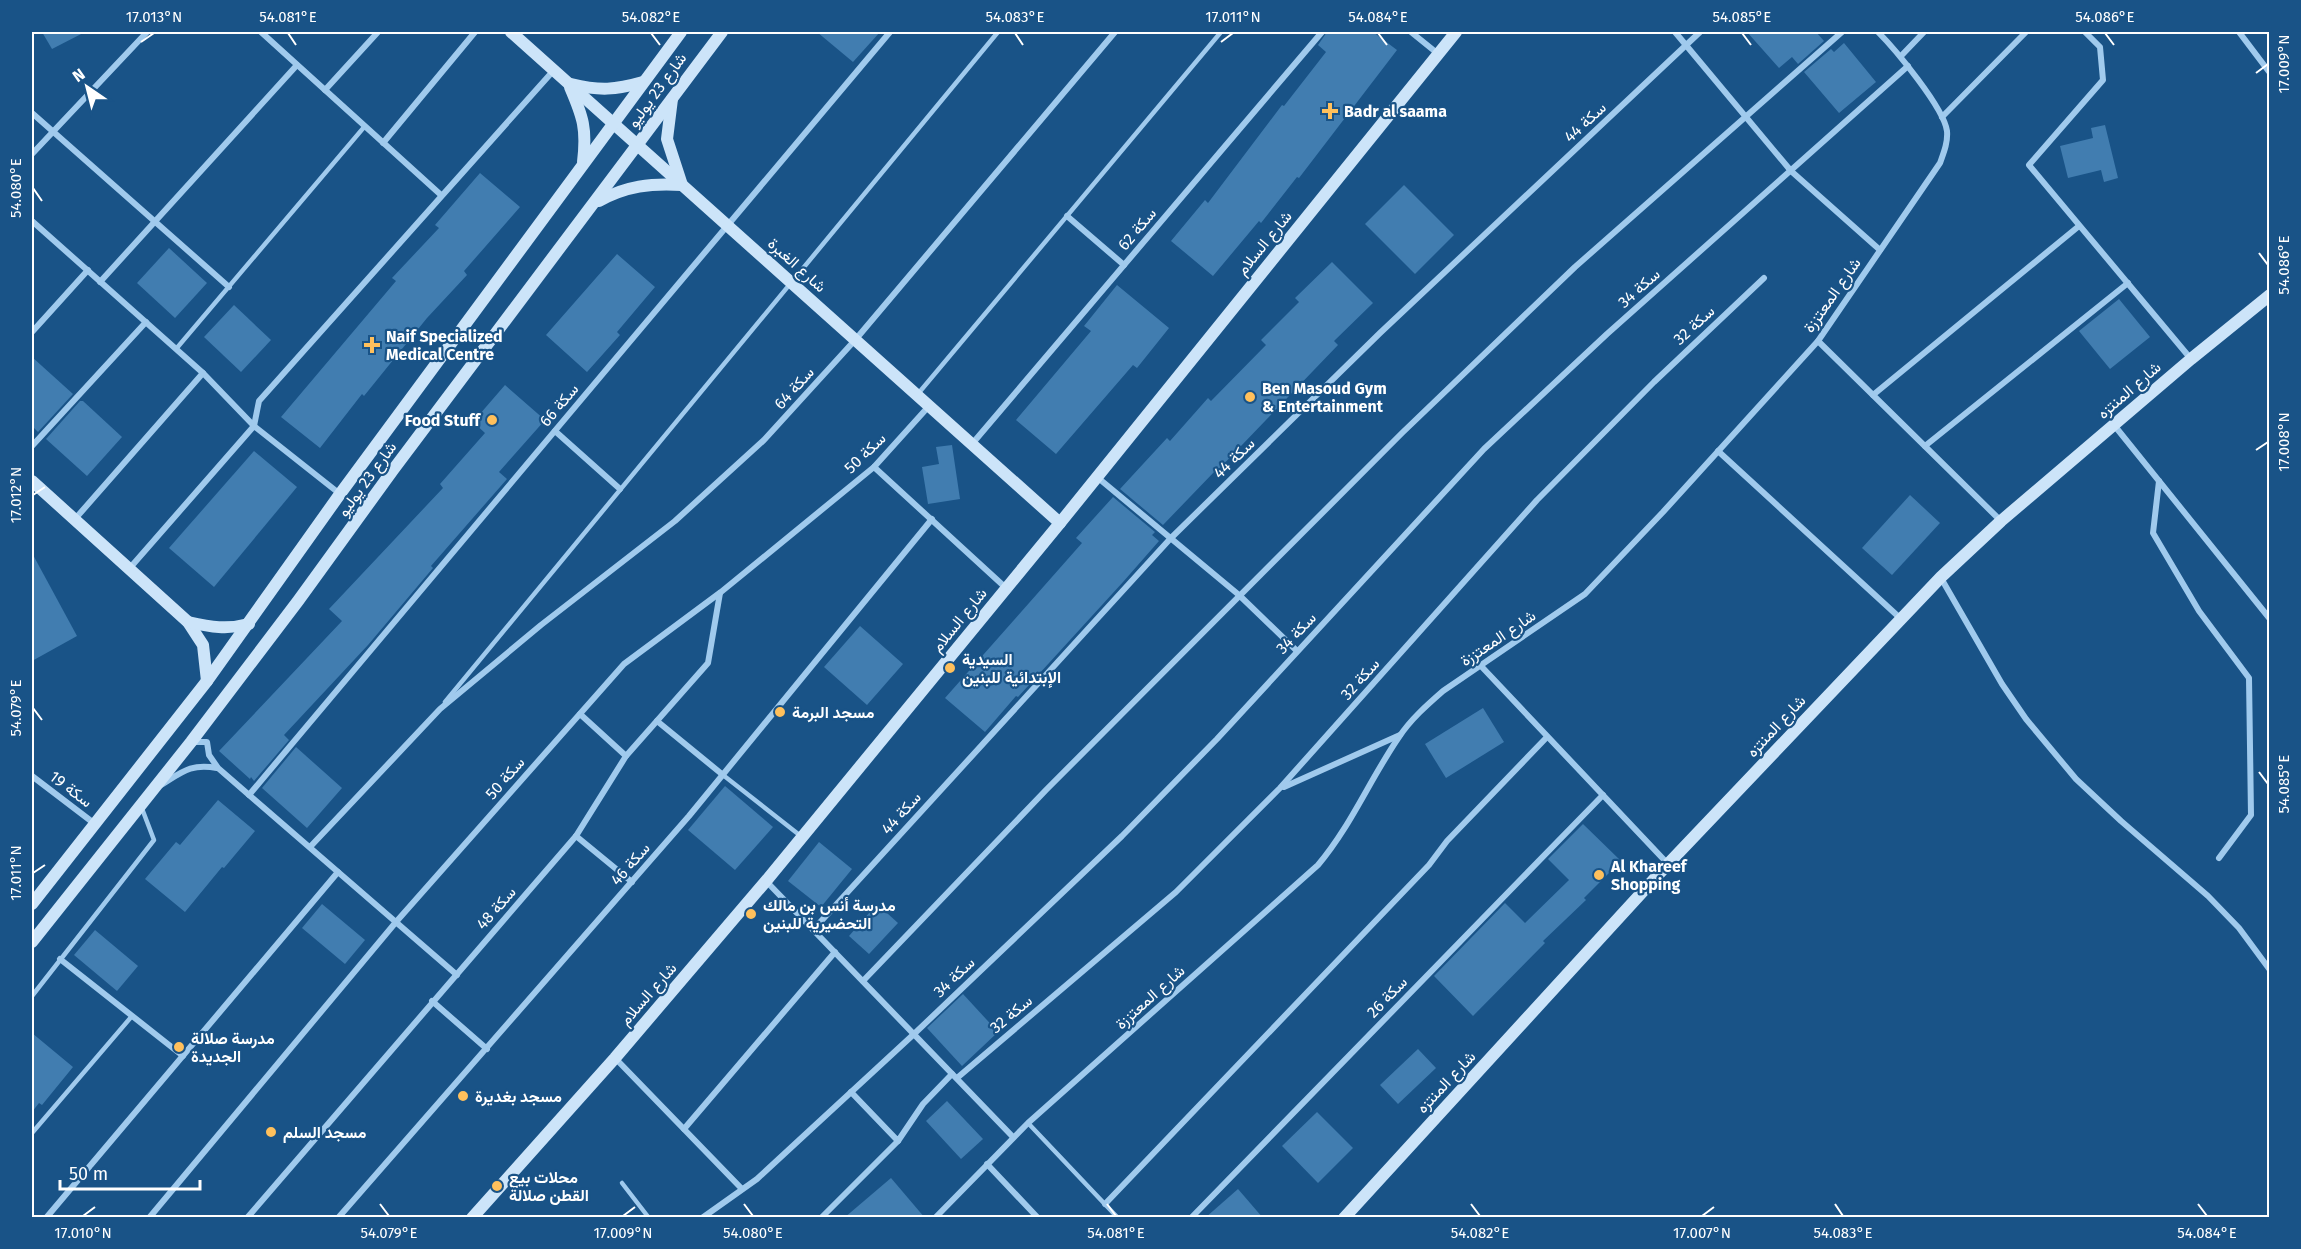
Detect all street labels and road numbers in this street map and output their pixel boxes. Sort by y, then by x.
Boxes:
street label: شارع 23 يوليو [623,49,692,132]
street label: سكة 44 [1560,98,1610,146]
street label: سكة 62 [1114,204,1160,254]
street label: شارع السلام [1232,207,1297,280]
street label: شارع الغبرة [763,234,830,298]
street label: شارع المعتززة [1799,254,1866,337]
street label: سكة 34 [1614,264,1664,312]
street label: سكة 32 [1670,301,1718,349]
street label: شارع المنتزه [2093,357,2166,424]
street label: سكة 64 [770,363,818,413]
street label: سكة 66 [536,380,582,430]
street label: سكة 50 [840,429,890,477]
street label: سكة 44 [1209,434,1259,482]
street label: شارع 23 يوليو [333,438,402,521]
street label: شارع السلام [927,584,992,657]
street label: شارع المعتززة [1457,606,1540,672]
street label: سكة 34 [1272,608,1320,658]
street label: سكة 32 [1337,654,1383,704]
street label: شارع المنتزه [1743,691,1811,762]
street label: سكة 50 [481,753,529,803]
street label: سكة 19 [46,767,96,811]
street label: سكة 44 [877,788,925,838]
street label: سكة 46 [606,839,654,889]
street label: سكة 48 [472,883,520,933]
street label: سكة 34 [930,953,978,1001]
street label: شارع السلام [615,959,682,1031]
street label: شارع المعتززة [1111,961,1190,1035]
street label: سكة 26 [1363,972,1411,1022]
street label: سكة 32 [986,991,1036,1037]
street label: شارع المنتزه [1413,1047,1481,1118]

